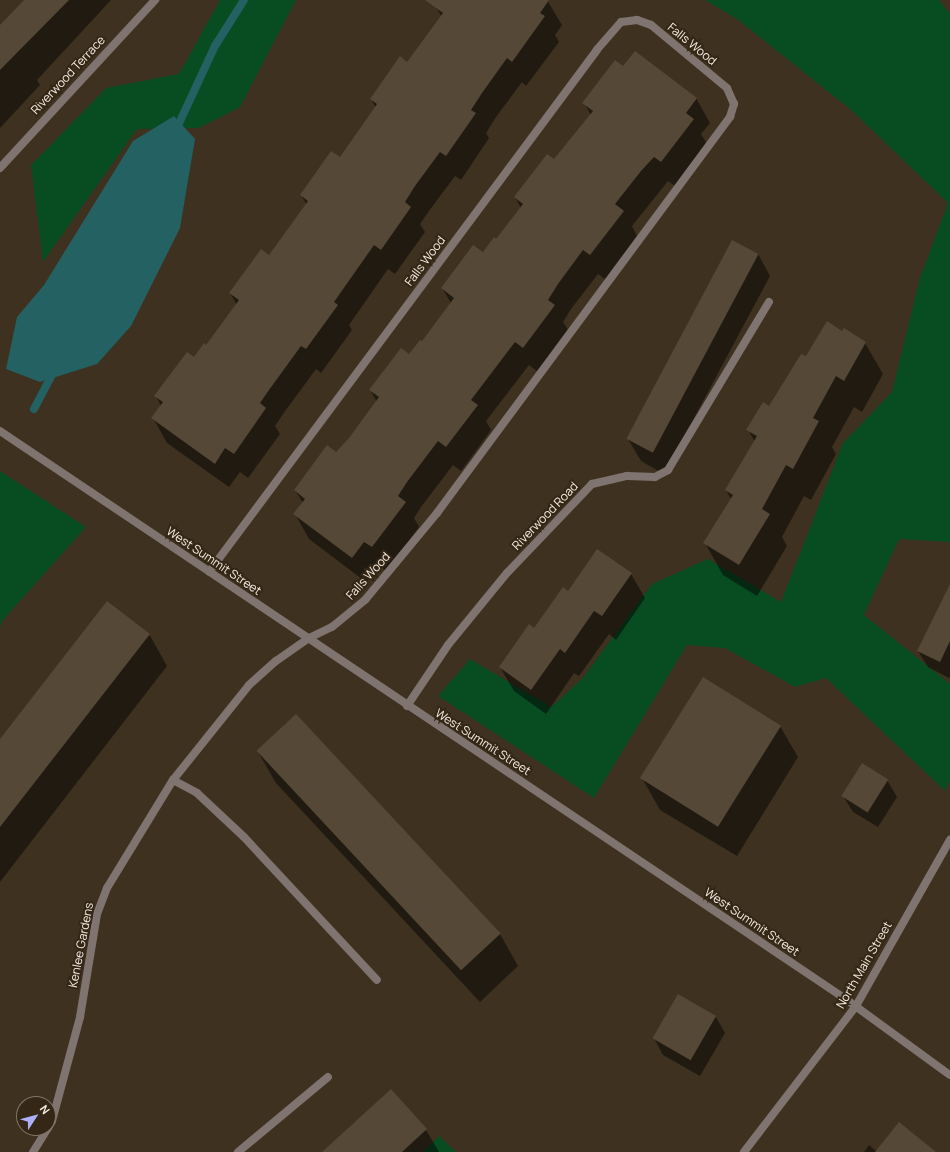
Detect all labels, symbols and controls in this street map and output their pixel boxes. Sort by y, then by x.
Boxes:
street label: Falls Wood [665,20,719,68]
street label: Riverwood Terrace [28,33,108,117]
street label: Falls Wood [402,233,448,289]
street label: Riverwood Road [509,479,581,553]
street label: West Summit Street [164,524,264,598]
street label: Falls Wood [343,549,393,603]
street label: West Summit Street [432,706,534,778]
street label: West Summit Street [702,885,802,959]
street label: Kenlee Gardens [66,901,96,989]
street label: North Main Street [833,919,895,1011]
north arrow [16,1096,56,1136]
text: N [37,1102,54,1117]

